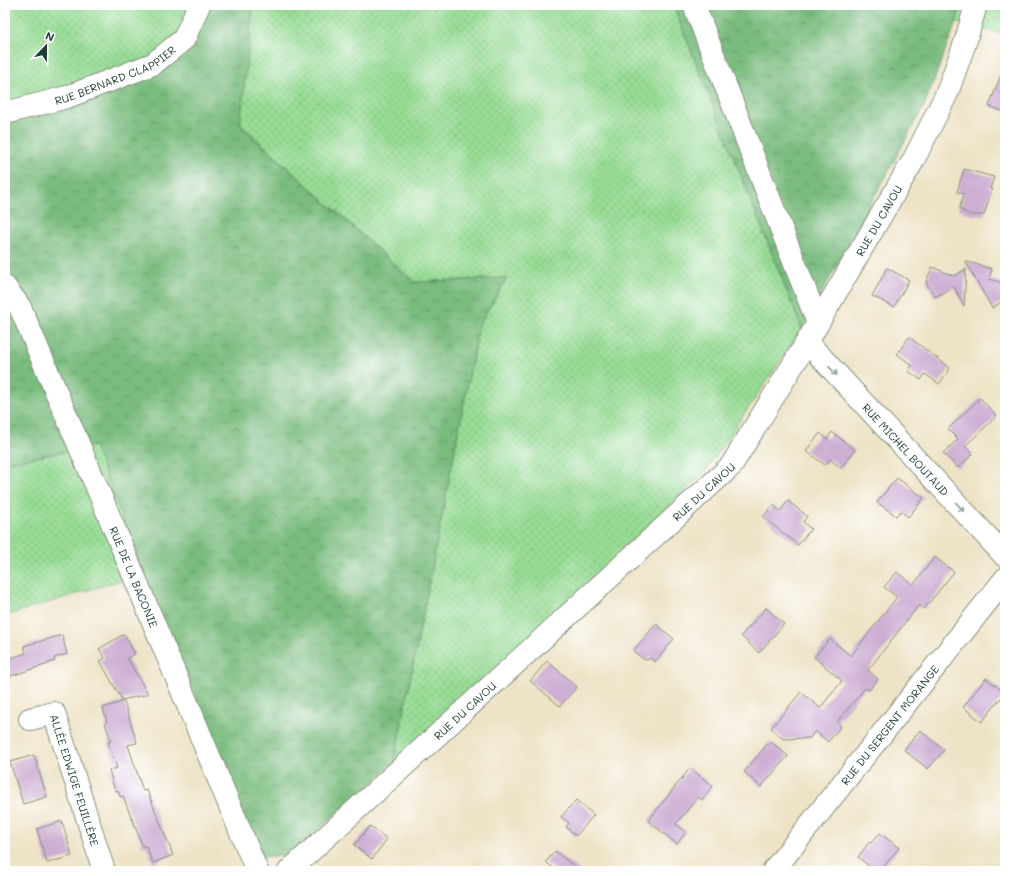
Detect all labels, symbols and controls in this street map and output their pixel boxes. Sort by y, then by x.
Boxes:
north arrow [26,26,66,66]
text: N [43,28,57,45]
street label: RUE BERNARD CLAPPIER [53,42,178,107]
street label: RUE DU CAVOU [852,182,905,258]
one-way arrow [829,366,838,376]
street label: RUE MICHEL BOUTAUD [860,400,953,499]
street label: RUE DU CAVOU [669,459,738,524]
one-way arrow [955,502,965,512]
street label: RUE DE LA BACONIE [107,524,162,630]
street label: RUE DU SERGENT MORANGE [837,661,942,788]
street label: RUE DU CAVOU [430,678,499,743]
street label: ALLÉE EDWIGE FEUILLÈRE [47,712,103,848]

